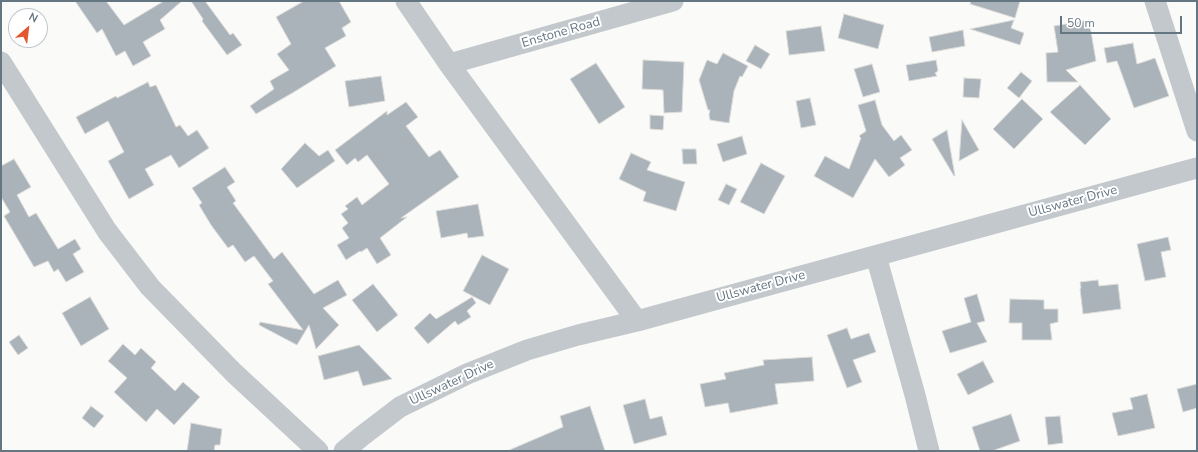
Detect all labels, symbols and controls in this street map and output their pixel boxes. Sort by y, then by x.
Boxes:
north arrow [8,8,48,48]
scale bar [1062,8,1184,34]
text: N [26,9,41,26]
street label: Enstone Road [520,14,602,52]
text: 50 m [1067,15,1095,31]
street label: Ullswater Drive [1027,183,1119,221]
street label: Ullswater Drive [715,268,807,306]
street label: Ullswater Drive [407,357,497,409]

